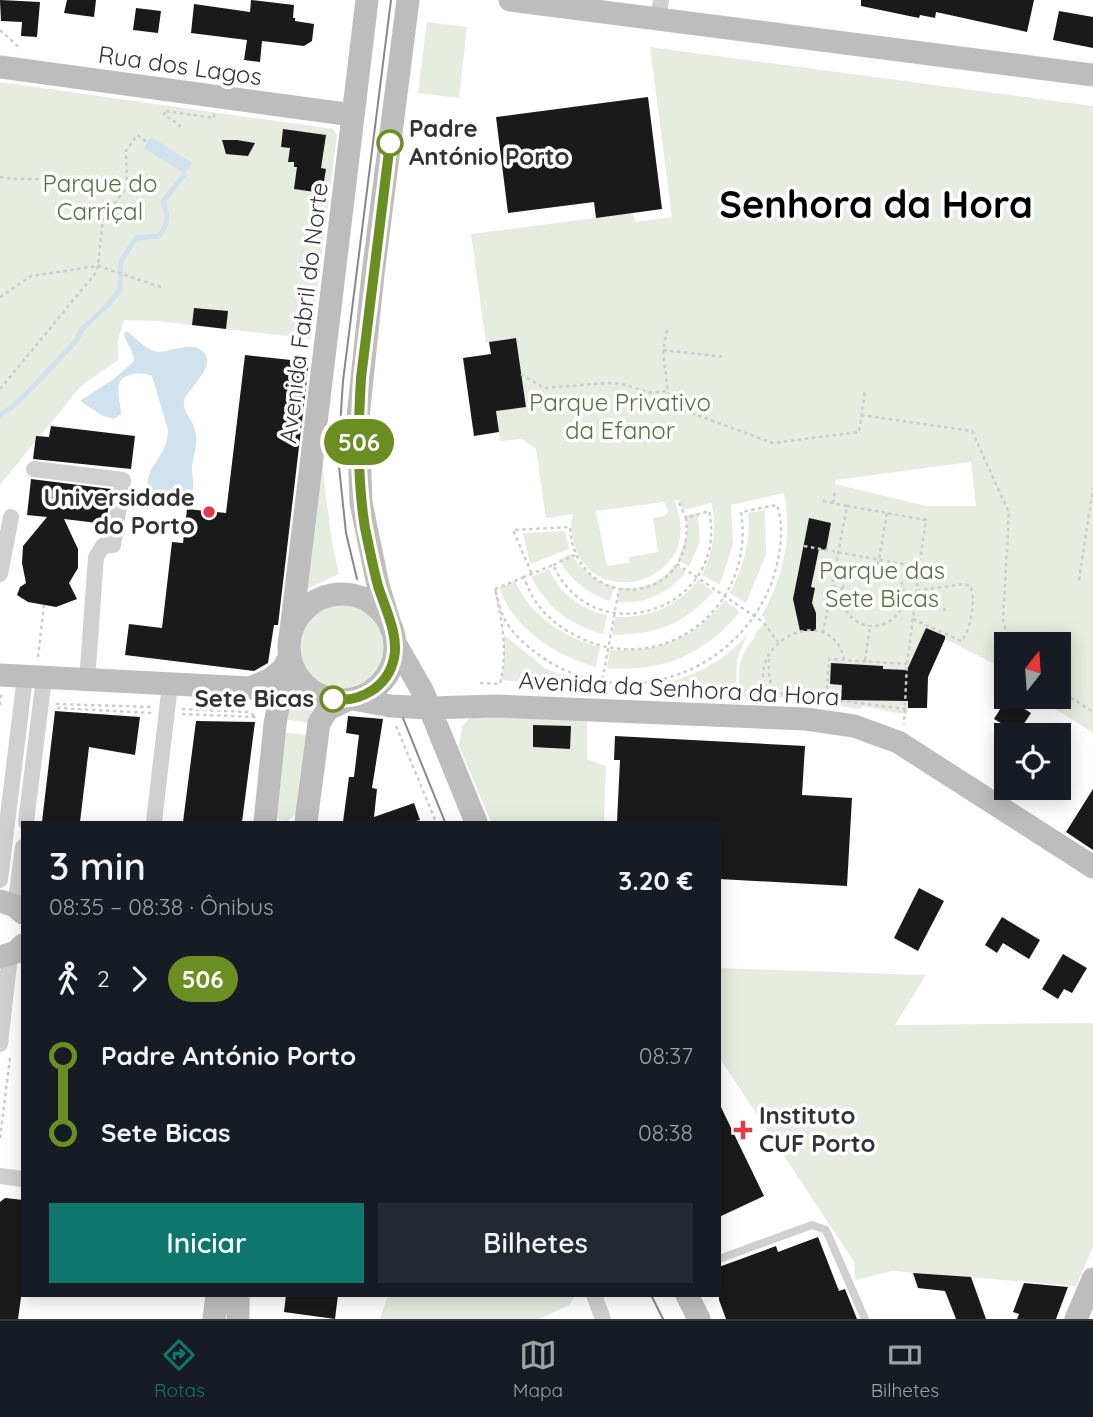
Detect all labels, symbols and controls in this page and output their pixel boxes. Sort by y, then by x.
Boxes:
street label: Rua dos Lagos [96,39,264,91]
place label: Padre António Porto [409,113,569,171]
marker: Padre António Porto [377,130,403,156]
park label: Parque do Carriçal [43,168,157,226]
district label: Senhora da Hora [719,180,1033,228]
street label: Avenida Fabril do Norte [272,181,334,445]
park label: Parque Privativo da Efanor [529,387,711,445]
line badge: 506 [319,419,399,465]
text: 506 [338,427,380,457]
place label: Universidade do Porto [44,482,195,540]
marker: Universidade do Porto [201,504,217,520]
park label: Parque das Sete Bicas [819,555,945,613]
north arrow [994,632,1071,709]
map controls [994,632,1071,800]
street label: Avenida da Senhora da Hora [518,665,840,711]
place label: Sete Bicas [194,683,314,713]
marker: Sete Bicas [320,686,346,712]
button: locate [994,723,1071,800]
text: 3 min [49,842,146,890]
text: 3.20 € [618,864,693,897]
text: 08:35 – 08:38 · Ônibus [49,892,274,921]
icon: walk [49,960,87,998]
icon: forward [120,960,158,998]
text: 2 [97,964,110,993]
text: 506 [182,964,224,994]
text: Padre António Porto [101,1039,356,1072]
text: 08:37 [639,1041,693,1070]
place label: Instituto CUF Porto [759,1100,875,1158]
text: Sete Bicas [101,1116,231,1149]
text: 08:38 [638,1118,693,1147]
marker: Instituto CUF Porto [733,1120,753,1140]
button: Iniciar [49,1203,364,1283]
button: Bilhetes [378,1203,693,1283]
tab: Rotas [154,1336,205,1402]
tab: Mapa [513,1336,563,1402]
tab: Bilhetes [871,1336,939,1402]

